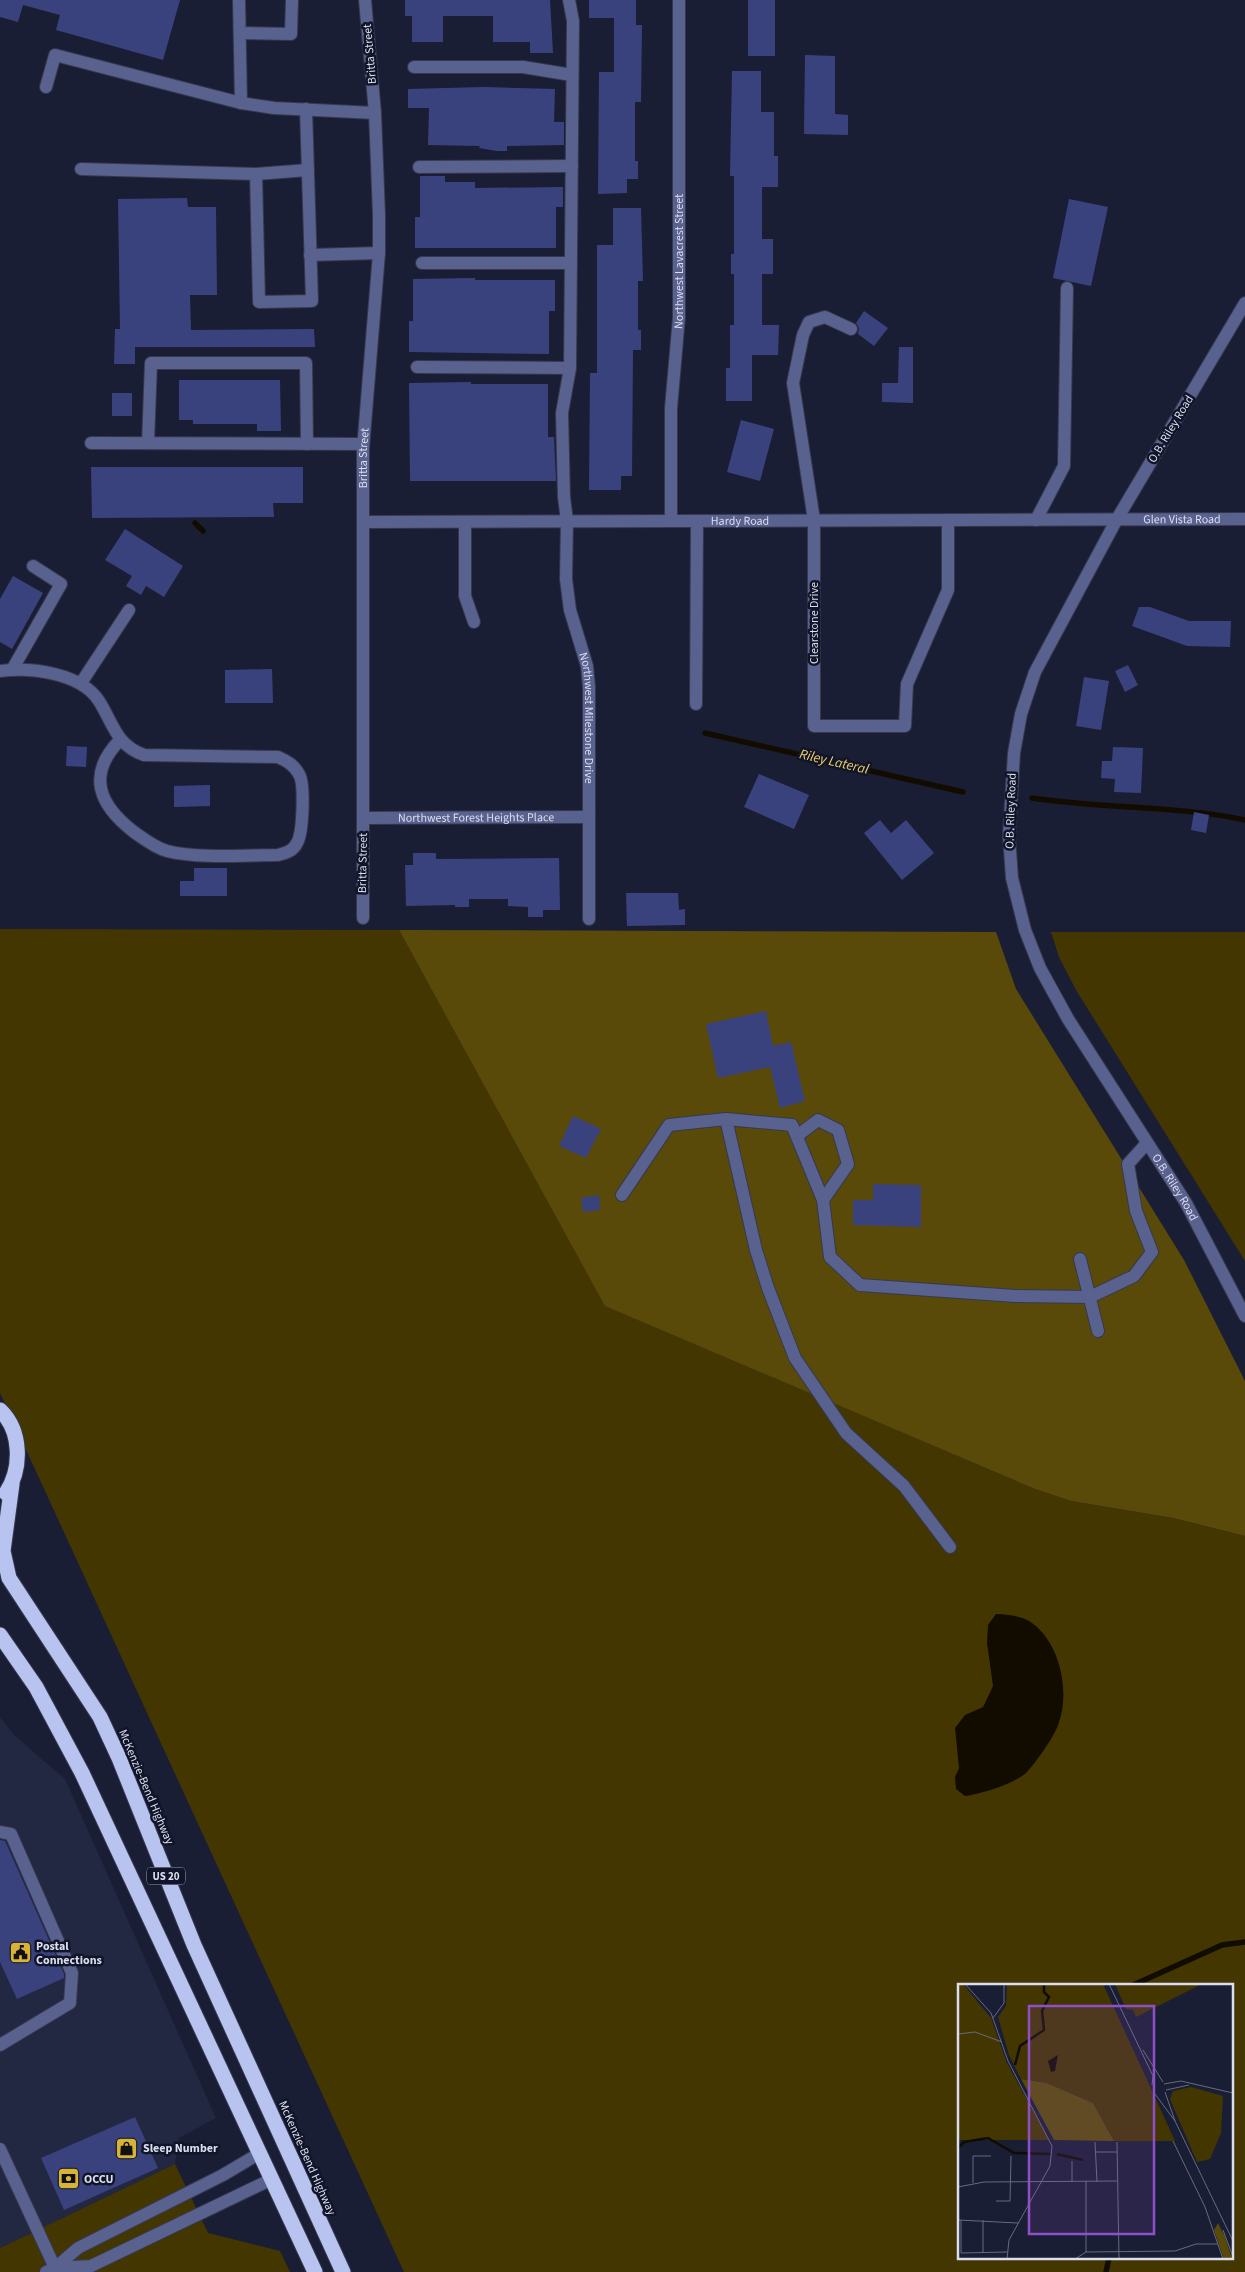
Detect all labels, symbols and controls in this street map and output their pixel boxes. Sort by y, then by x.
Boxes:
street label: Britta Street [359,23,381,85]
street label: Northwest Lavacrest Street [669,194,688,330]
street label: O.B. Riley Road [1144,392,1198,466]
street label: Britta Street [355,427,373,488]
street label: Glen Vista Road [1143,511,1221,528]
street label: Hardy Road [711,512,769,529]
street label: Clearstone Drive [806,582,823,664]
street label: Northwest Milestone Drive [575,650,598,784]
water label: Riley Lateral [797,744,871,780]
street label: O.B. Riley Road [1001,773,1021,849]
street label: Northwest Forest Heights Place [398,809,554,826]
street label: Britta Street [354,833,372,893]
street label: O.B. Riley Road [1148,1150,1202,1224]
street label: McKenzie-Bend Highway [114,1727,178,1848]
road number: US 20 [147,1868,185,1884]
place label: Postal Connections [36,1938,102,1969]
public building icon: Postal Connections [8,1941,32,1965]
inset map [958,1984,1232,2260]
street label: McKenzie-Bend Highway [274,2098,340,2218]
shop icon: Sleep Number [115,2136,139,2160]
place label: Sleep Number [143,2140,218,2157]
bank icon: OCCU [56,2167,80,2191]
place label: OCCU [84,2171,114,2188]

